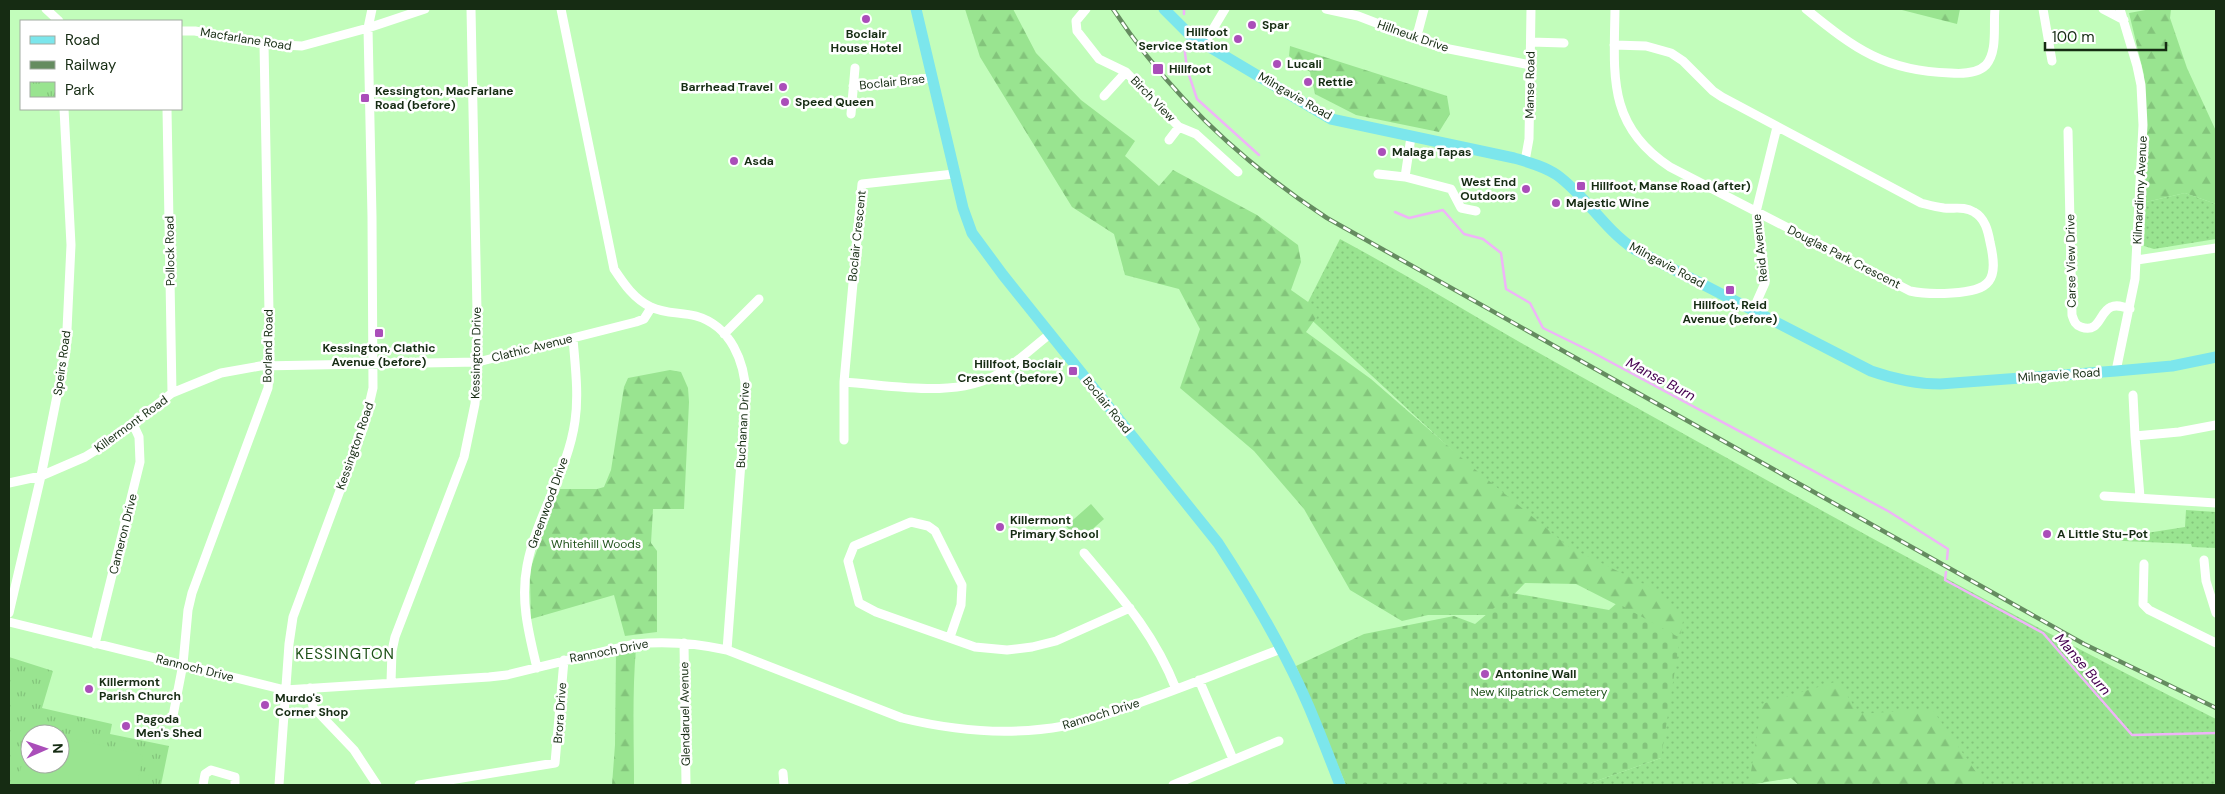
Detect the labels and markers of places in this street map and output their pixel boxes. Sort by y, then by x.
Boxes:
marker: Boclair House Hotel [860,13,872,25]
place label: Spar [1262,17,1289,33]
marker: Spar [1246,19,1258,31]
place label: Hillfoot Service Station [1139,24,1228,54]
place label: Boclair House Hotel [831,26,901,56]
marker: Hillfoot Service Station [1232,33,1244,45]
place label: Lucali [1287,56,1322,72]
marker: Lucali [1271,58,1283,70]
place label: Hillfoot [1169,61,1211,77]
marker: Hillfoot [1151,62,1165,76]
place label: Rettie [1318,74,1353,90]
marker: Rettie [1302,76,1314,88]
place label: Barrhead Travel [681,79,773,95]
marker: Barrhead Travel [777,81,789,93]
place label: Kessington, MacFarlane Road (before) [375,83,514,113]
marker: Kessington, MacFarlane Road (before) [359,92,371,104]
place label: Speed Queen [795,94,874,110]
marker: Speed Queen [779,96,791,108]
place label: Malaga Tapas [1392,144,1471,160]
marker: Malaga Tapas [1376,146,1388,158]
place label: Asda [744,153,774,169]
marker: Asda [728,155,740,167]
place label: West End Outdoors [1460,174,1516,204]
place label: Hillfoot, Manse Road (after) [1591,178,1751,194]
marker: Hillfoot, Manse Road (after) [1575,180,1587,192]
marker: West End Outdoors [1520,183,1532,195]
place label: Majestic Wine [1566,195,1649,211]
marker: Majestic Wine [1550,197,1562,209]
marker: Hillfoot, Reid Avenue (before) [1724,284,1736,296]
place label: Hillfoot, Reid Avenue (before) [1683,297,1778,327]
marker: Kessington, Clathic Avenue (before) [373,327,385,339]
place label: Kessington, Clathic Avenue (before) [323,340,435,370]
place label: Hillfoot, Boclair Crescent (before) [957,356,1063,386]
marker: Hillfoot, Boclair Crescent (before) [1067,365,1079,377]
place label: Killermont Primary School [1010,512,1099,542]
marker: Killermont Primary School [994,521,1006,533]
place label: A Little Stu-Pot [2057,526,2148,542]
marker: A Little Stu-Pot [2041,528,2053,540]
place label: Antonine Wall [1495,666,1576,682]
marker: Antonine Wall [1479,668,1491,680]
place label: Killermont Parish Church [99,674,181,704]
marker: Killermont Parish Church [83,683,95,695]
place label: Murdo's Corner Shop [275,690,348,720]
marker: Murdo's Corner Shop [259,699,271,711]
place label: Pagoda Men's Shed [136,711,202,741]
marker: Pagoda Men's Shed [120,720,132,732]

